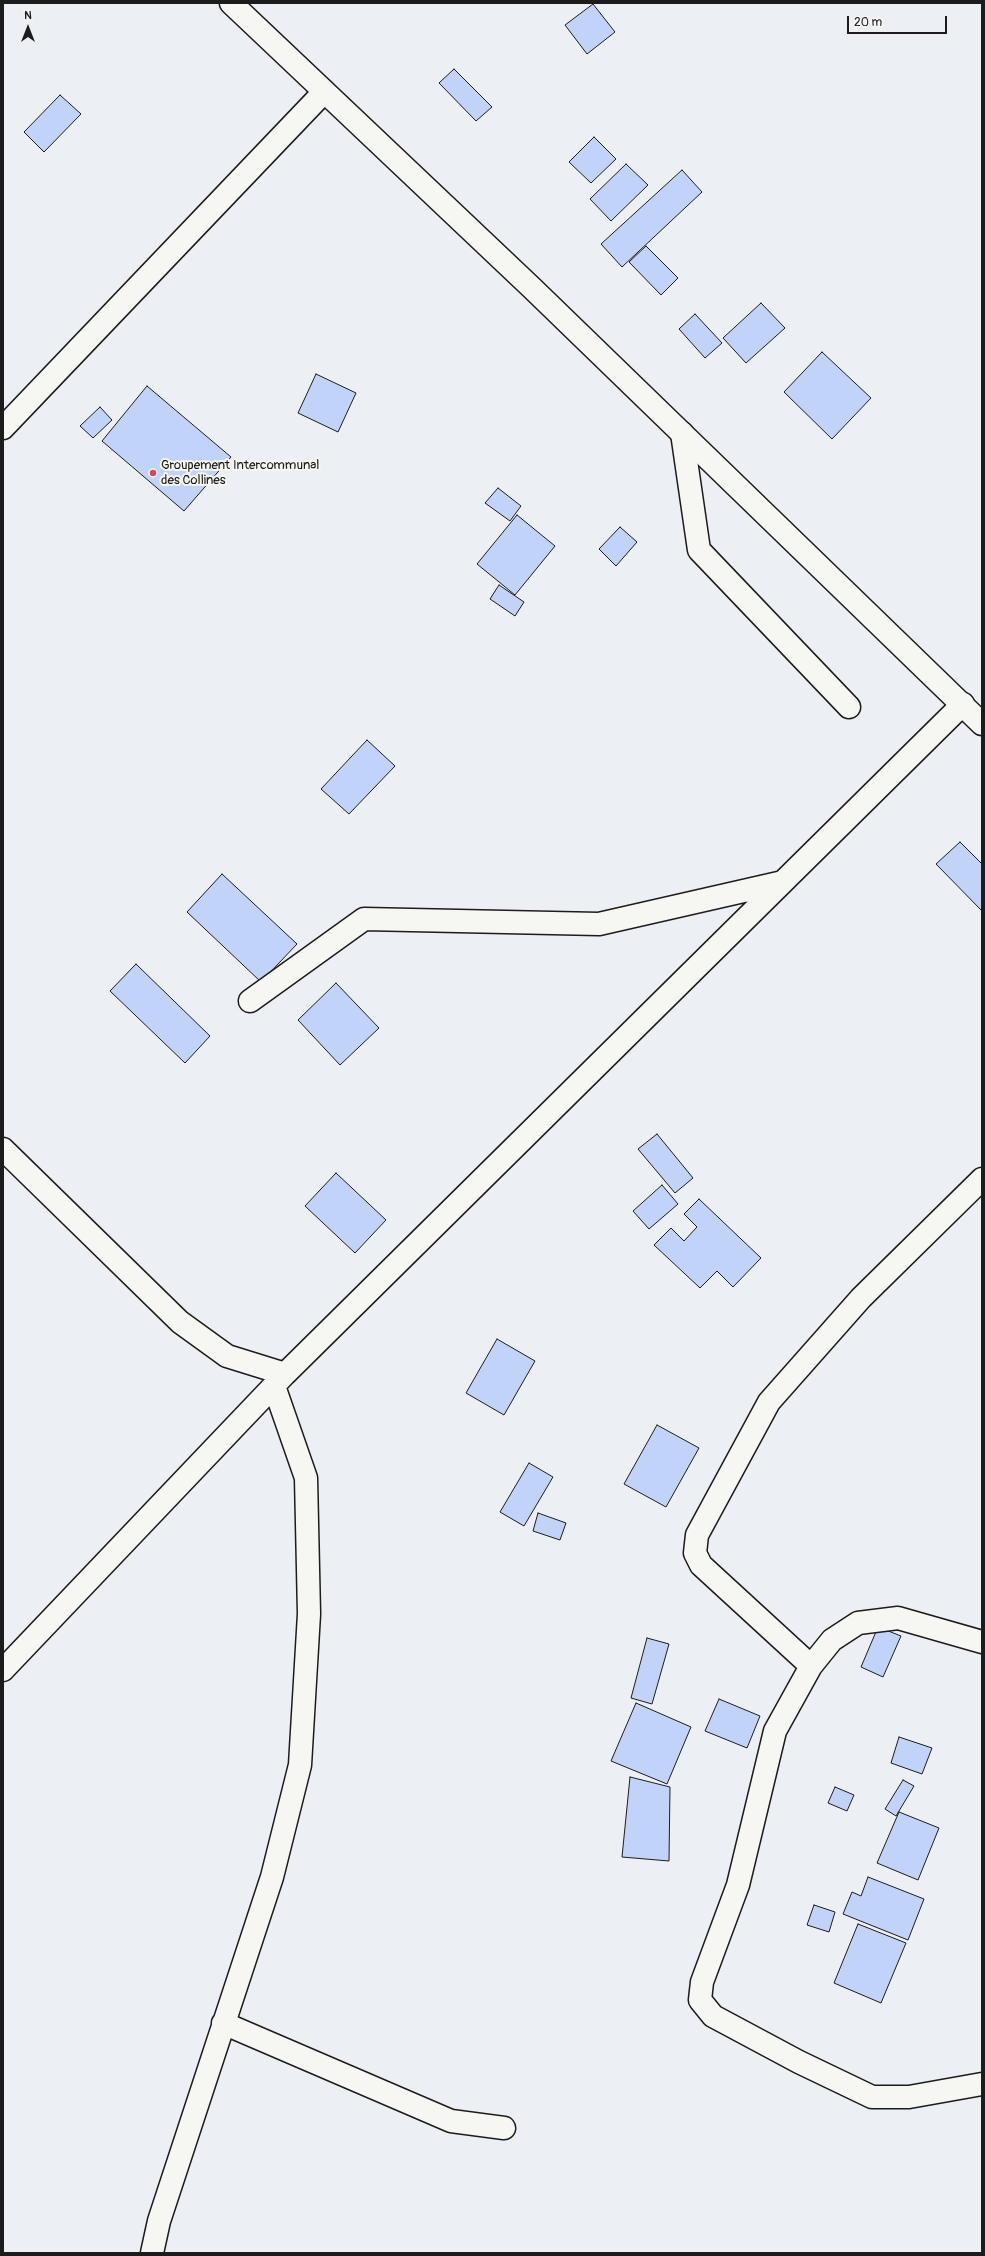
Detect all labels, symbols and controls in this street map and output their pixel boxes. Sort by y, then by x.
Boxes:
north arrow [8,8,48,48]
scale bar [849,8,949,34]
text: N [24,9,32,22]
text: 20 m [854,15,882,30]
place label: Groupement Intercommunal des Collines [161,458,319,489]
marker: Groupement Intercommunal des Collines [148,468,158,478]

